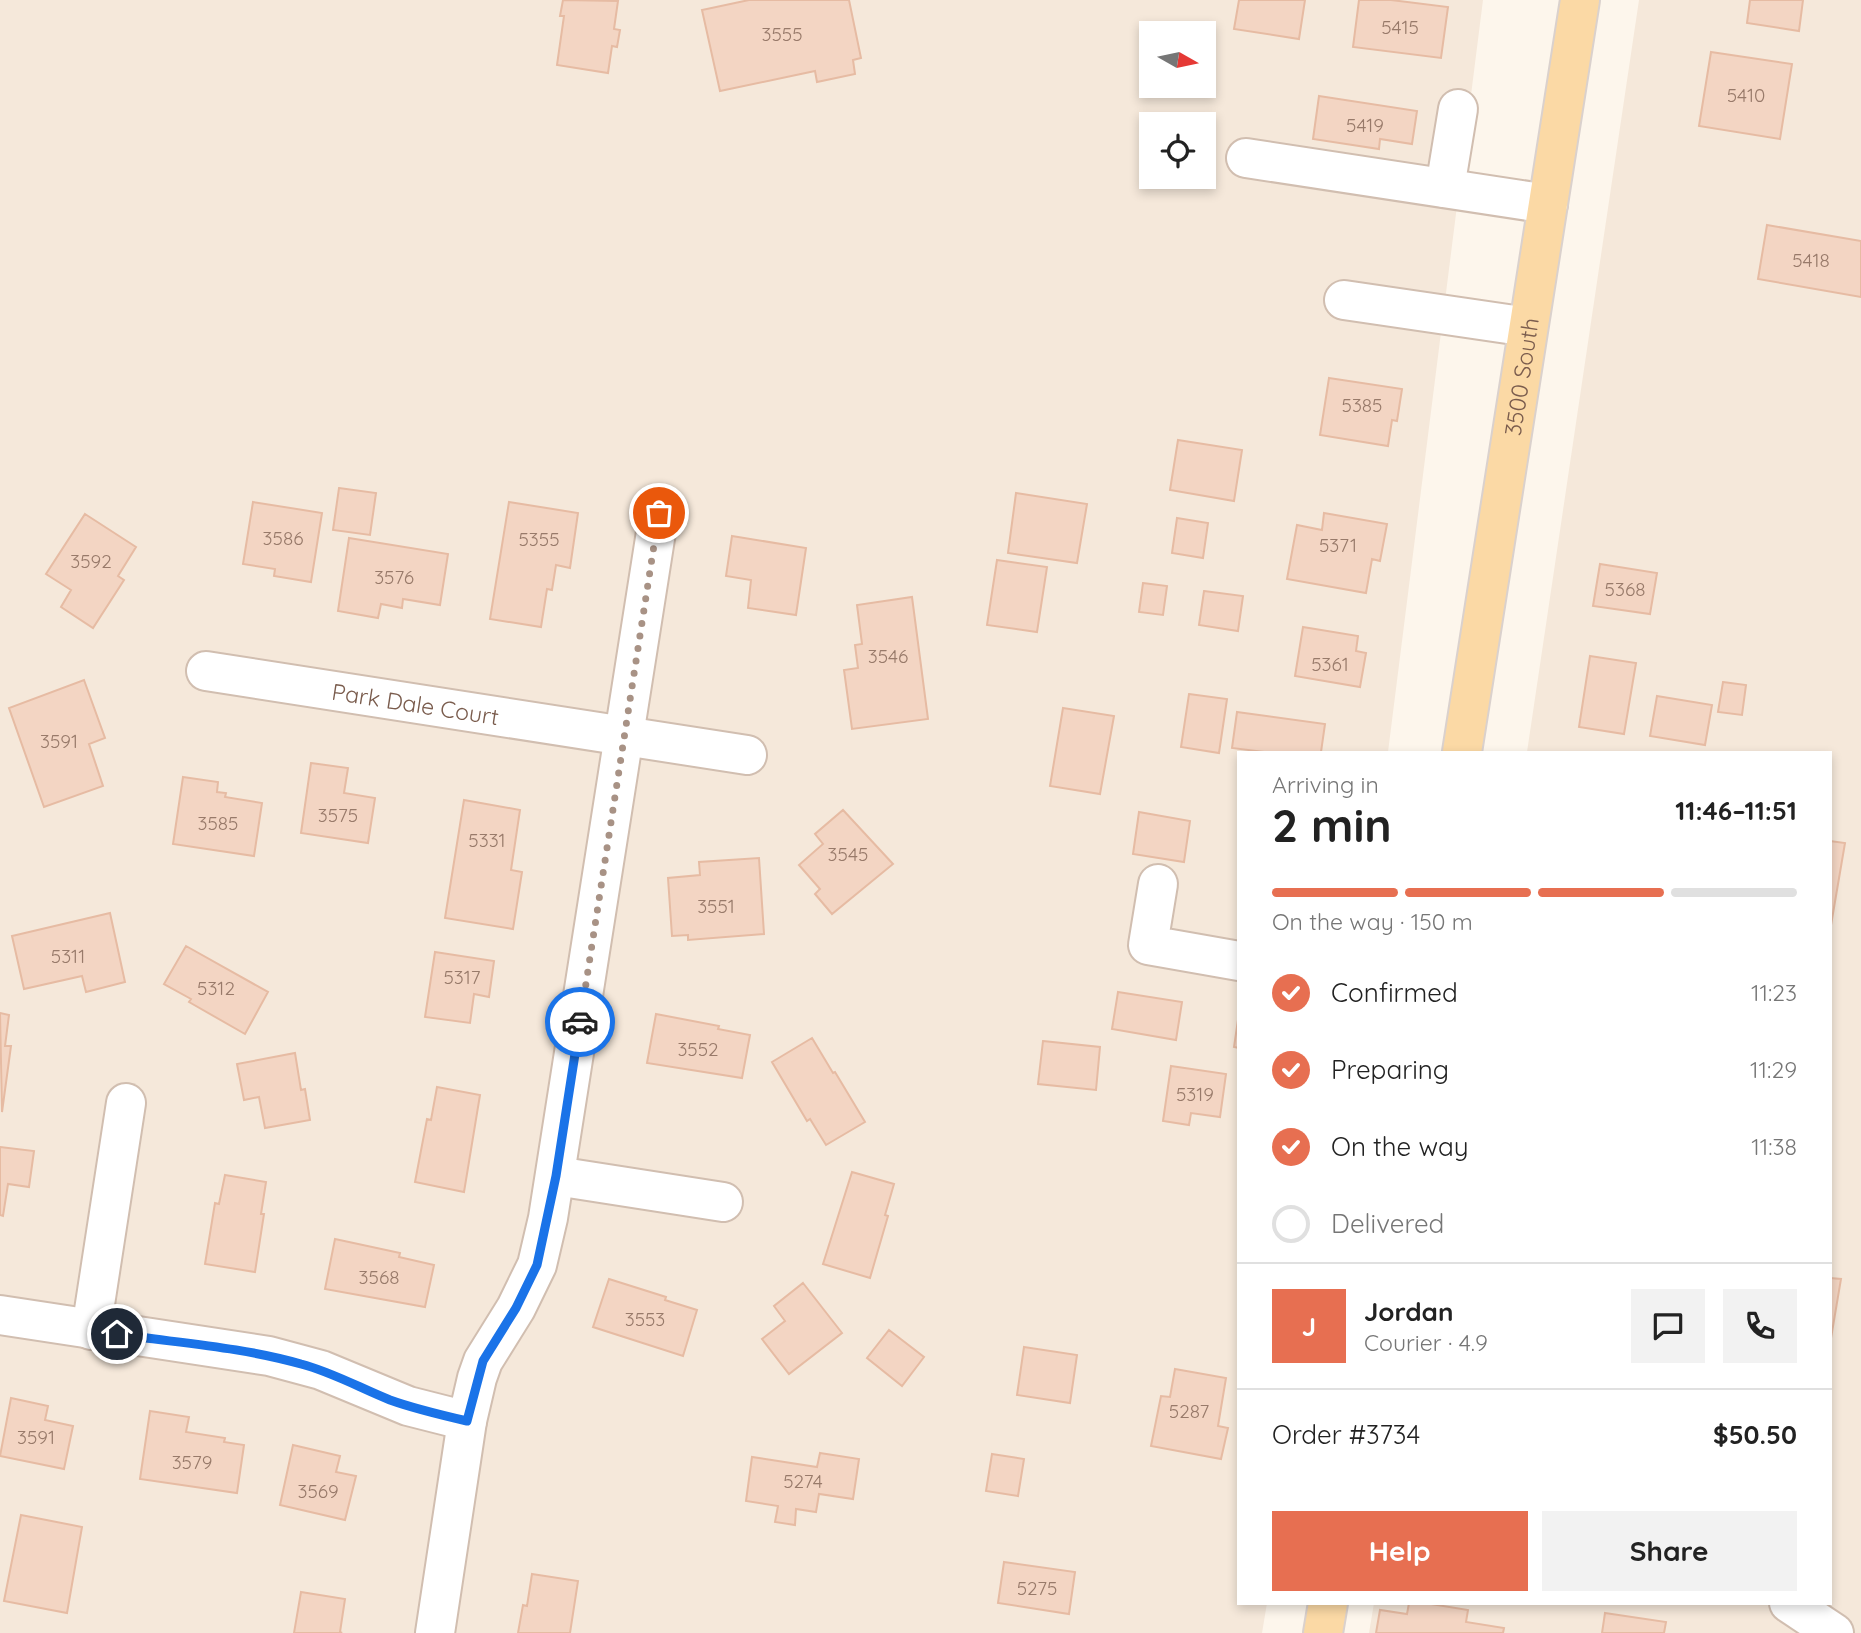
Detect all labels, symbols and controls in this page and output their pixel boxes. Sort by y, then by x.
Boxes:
house number: 5415 [1381,15,1419,39]
north arrow [1139,21,1216,98]
map controls [1139,21,1216,189]
house number: 3555 [761,22,803,46]
house number: 5410 [1727,83,1765,107]
button: locate [1139,112,1216,189]
house number: 5419 [1346,113,1384,137]
house number: 5418 [1792,248,1830,272]
street label: 3500 South [1497,316,1544,438]
house number: 5385 [1342,393,1382,417]
pin [629,483,689,543]
icon: bag [640,494,678,532]
house number: 3586 [263,526,303,550]
house number: 5355 [518,527,560,551]
house number: 5371 [1319,533,1357,557]
house number: 3592 [70,549,112,573]
house number: 3576 [374,565,414,589]
house number: 5368 [1605,577,1645,601]
house number: 3546 [868,644,908,668]
house number: 5361 [1311,652,1349,676]
street label: Park Dale Court [330,676,501,731]
house number: 3591 [40,729,78,753]
text: Arriving in [1272,770,1379,799]
text: 11:46–11:51 [1675,794,1797,827]
text: 2 min [1272,796,1392,854]
house number: 3575 [318,803,358,827]
house number: 3585 [198,811,238,835]
house number: 5331 [468,828,506,852]
house number: 3545 [828,842,868,866]
house number: 3551 [697,894,735,918]
text: On the way · 150 m [1272,907,1473,936]
house number: 5311 [51,944,85,968]
house number: 5317 [443,965,481,989]
icon: check [1272,974,1310,1012]
house number: 5312 [197,976,235,1000]
text: Confirmed [1331,976,1458,1009]
text: 11:23 [1751,978,1797,1007]
courier [545,987,615,1057]
icon: car [561,1003,599,1041]
house number: 3552 [677,1037,719,1061]
icon: check [1272,1051,1310,1089]
text: Preparing [1331,1053,1449,1086]
text: 11:29 [1750,1055,1797,1084]
house number: 5319 [1176,1082,1214,1106]
icon: check [1272,1128,1310,1166]
text: On the way [1331,1130,1469,1163]
text: 11:38 [1751,1132,1797,1161]
text: Delivered [1331,1207,1444,1240]
house number: 3568 [359,1265,399,1289]
button: chat [1631,1289,1705,1363]
button: phone [1723,1289,1797,1363]
text: Jordan [1364,1295,1453,1328]
pin [87,1304,147,1364]
house number: 3553 [625,1307,665,1331]
text: J [1302,1310,1316,1343]
icon: home [98,1315,136,1353]
text: Courier · 4.9 [1364,1328,1488,1357]
house number: 5287 [1169,1399,1209,1423]
text: Order #3734 [1272,1418,1420,1451]
text: $50.50 [1713,1418,1797,1451]
house number: 3591 [17,1425,55,1449]
house number: 3579 [172,1450,212,1474]
house number: 5274 [783,1469,823,1493]
house number: 3569 [297,1479,339,1503]
button: Help [1272,1511,1528,1591]
button: Share [1542,1511,1797,1591]
house number: 5275 [1017,1576,1057,1600]

